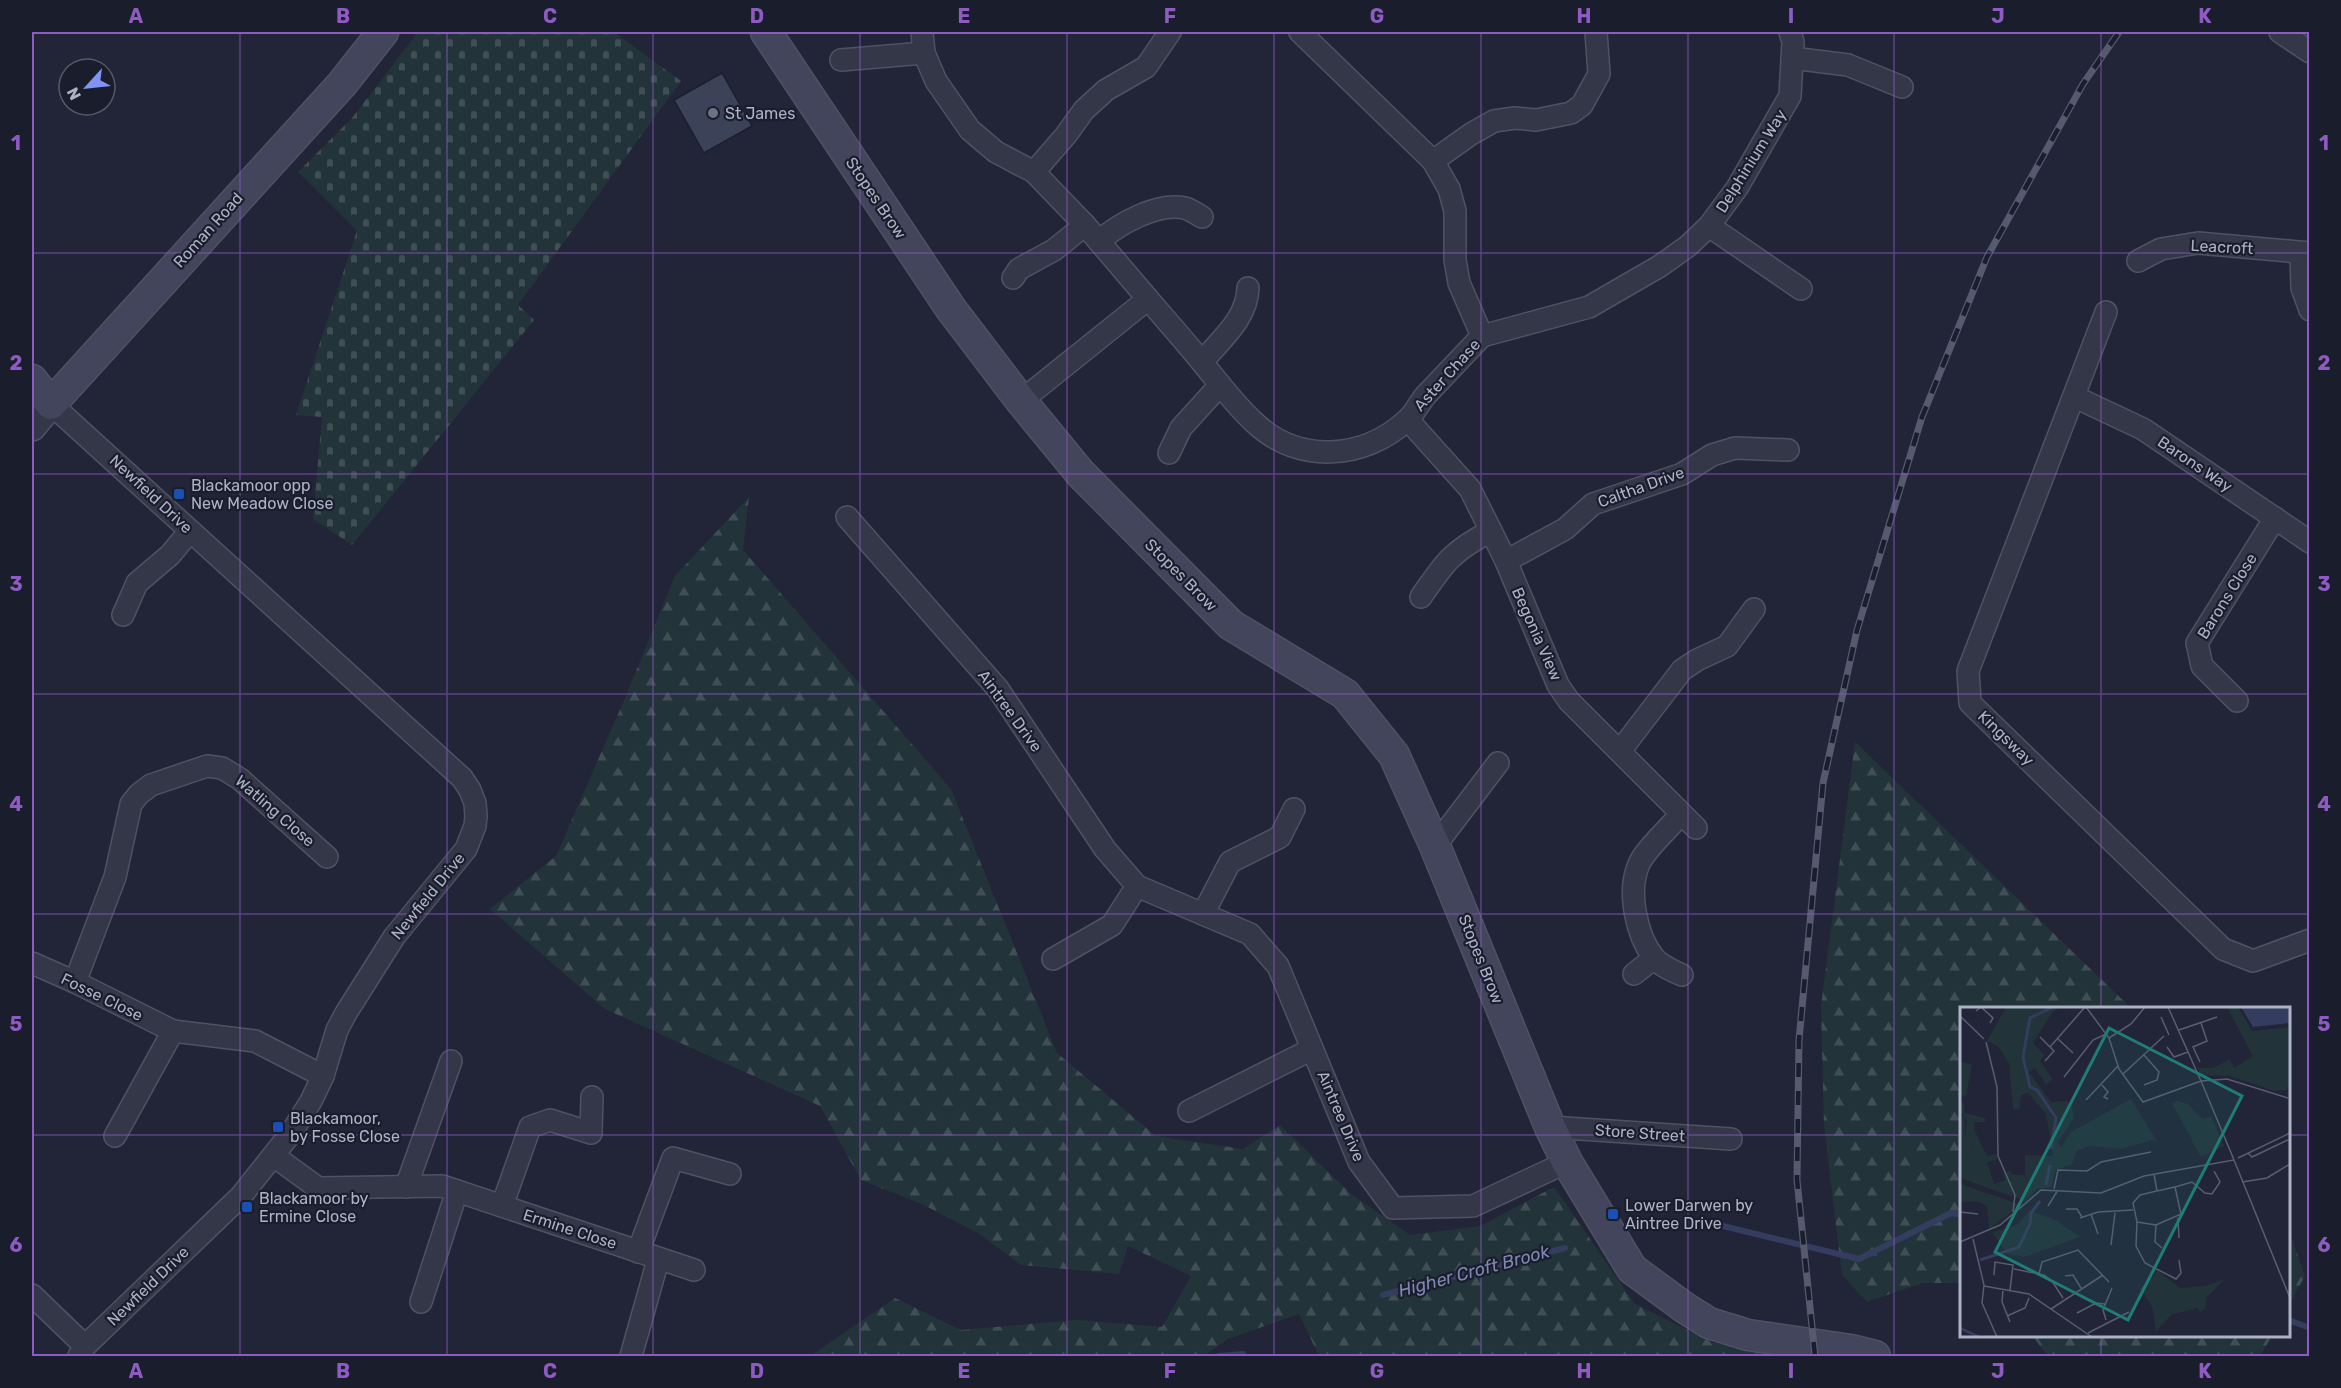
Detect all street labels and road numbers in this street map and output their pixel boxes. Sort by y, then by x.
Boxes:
street label: Delphinium Way [1712,106,1790,216]
street label: Stopes Brow [842,154,910,243]
street label: Roman Road [169,189,247,271]
street label: Leacroft [2190,236,2254,258]
street label: Aster Chase [1410,335,1484,415]
street label: Barons Way [2154,432,2236,496]
street label: Newfield Drive [106,451,196,537]
street label: Caltha Drive [1595,463,1687,511]
street label: Stopes Brow [1141,535,1221,615]
street label: Barons Close [2193,550,2261,642]
street label: Begonia View [1508,584,1566,684]
street label: Aintree Drive [974,666,1046,756]
street label: Kingsway [1974,707,2038,770]
street label: Watling Close [231,771,319,851]
street label: Newfield Drive [387,849,469,943]
street label: Stopes Brow [1455,912,1508,1006]
street label: Fosse Close [58,969,146,1025]
street label: Aintree Drive [1313,1068,1369,1164]
street label: Store Street [1594,1120,1686,1146]
street label: Ermine Close [521,1205,619,1253]
street label: Newfield Drive [103,1242,193,1330]

